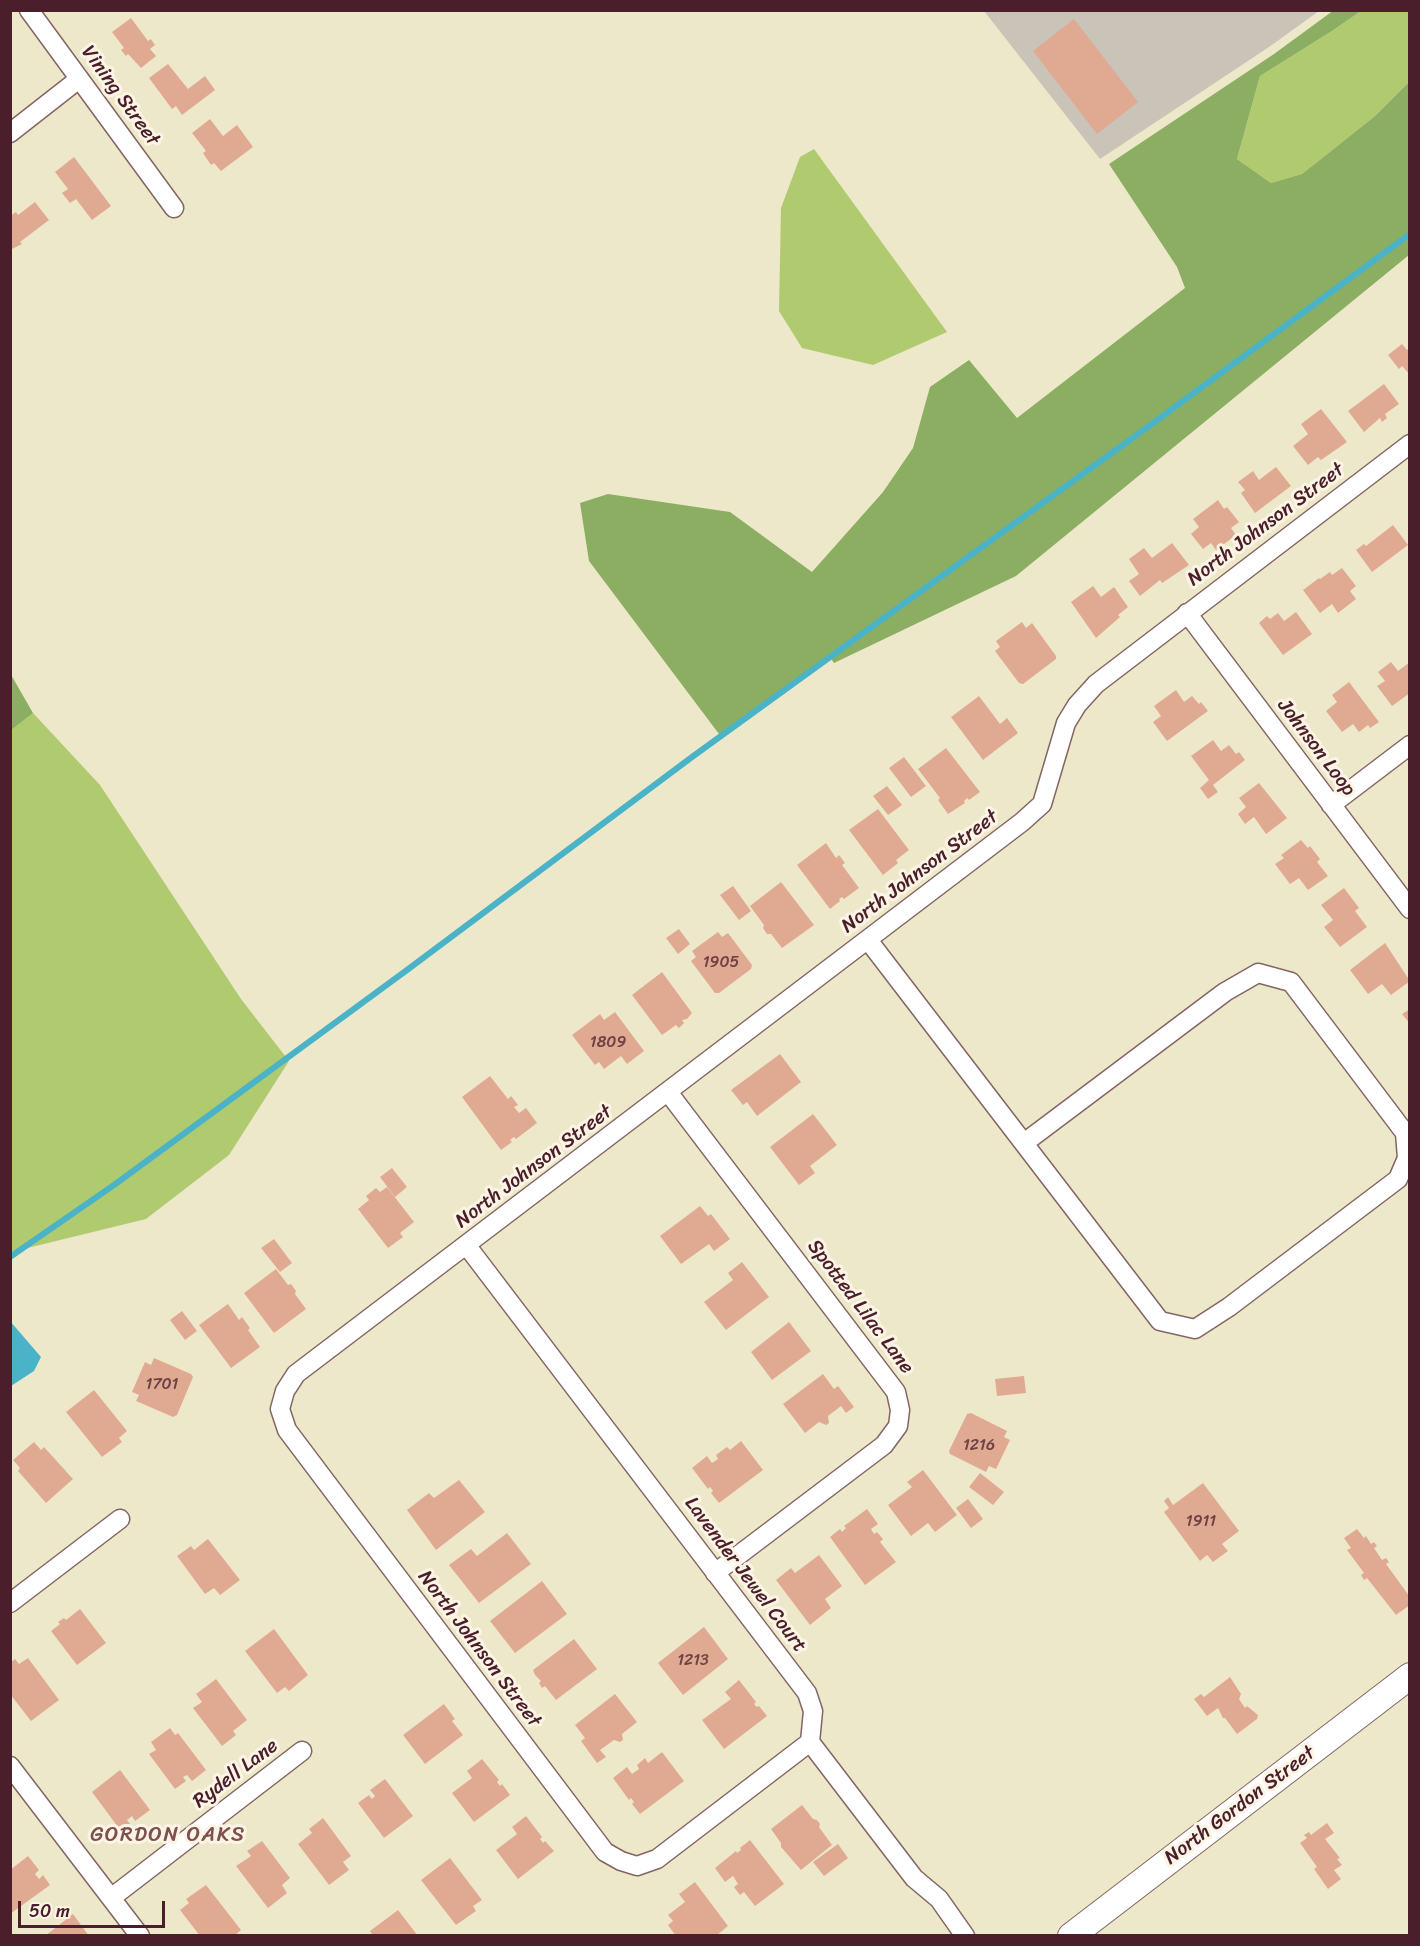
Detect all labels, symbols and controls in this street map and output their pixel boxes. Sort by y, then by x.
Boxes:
street label: Vining Street [76,41,164,151]
street label: North Johnson Street [1183,458,1349,592]
street label: Johnson Loop [1272,695,1360,801]
street label: North Johnson Street [837,805,1003,939]
house number: 1905 [703,953,739,973]
house number: 1809 [590,1033,626,1053]
street label: North Johnson Street [451,1100,617,1234]
street label: Spotted Lilac Lane [802,1235,918,1379]
house number: 1701 [146,1375,178,1395]
house number: 1216 [963,1436,995,1456]
street label: Lavender Jewel Court [679,1493,811,1657]
house number: 1911 [1186,1512,1216,1532]
street label: North Johnson Street [412,1566,546,1732]
house number: 1213 [677,1651,709,1671]
street label: Rydell Lane [189,1734,283,1814]
street label: North Gordon Street [1160,1742,1320,1870]
district label: GORDON OAKS [90,1823,246,1849]
scale bar [21,1889,168,1927]
text: 50 m [29,1895,70,1927]

